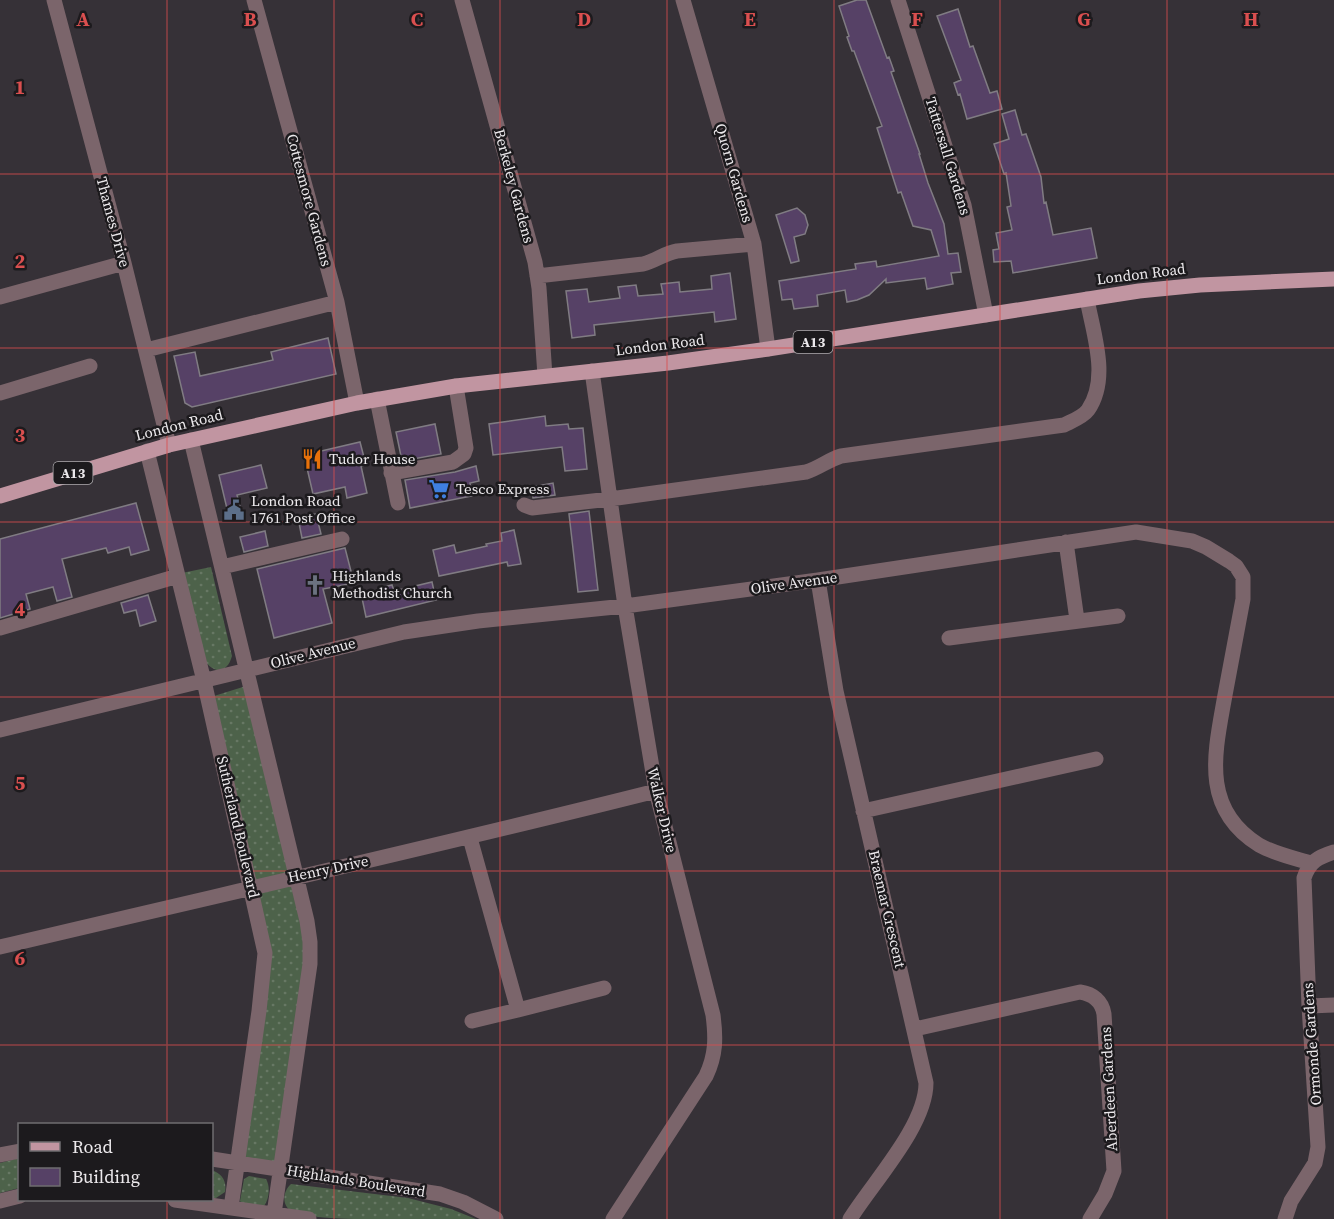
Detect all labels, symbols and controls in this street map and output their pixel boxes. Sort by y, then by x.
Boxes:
text: A [76,5,90,33]
text: B [243,5,257,33]
text: C [411,5,423,33]
text: D [577,5,591,33]
text: E [744,5,756,33]
text: F [911,5,923,33]
text: G [1077,5,1091,33]
text: H [1243,5,1259,33]
text: 1 [15,73,25,101]
street label: Tattersall Gardens [921,94,976,217]
street label: Quorn Gardens [710,121,759,225]
street label: Berkeley Gardens [489,126,540,245]
street label: Cottesmore Gardens [282,131,337,268]
street label: Thames Drive [91,174,136,270]
text: 2 [15,247,26,275]
street label: London Road [1095,258,1187,289]
street label: London Road [614,329,706,360]
road number: A13 [794,331,832,353]
street label: London Road [133,403,225,446]
text: 3 [15,421,26,449]
restaurant icon: Tudor House [300,447,324,471]
place label: Tudor House [329,448,416,469]
road number: A13 [54,462,92,484]
supermarket icon: Tesco Express [427,477,451,501]
place label: Tesco Express [456,478,549,499]
place label: London Road 1761 Post Office [251,490,356,528]
public building icon: London Road 1761 Post Office [222,498,246,522]
place label: Highlands Methodist Church [332,565,452,603]
street label: Olive Avenue [749,566,839,599]
church icon: Highlands Methodist Church [303,573,327,597]
text: 4 [15,595,26,623]
street label: Olive Avenue [268,632,358,673]
street label: Sutherland Boulevard [212,754,265,900]
street label: Walker Drive [642,765,683,855]
text: 5 [15,769,26,797]
street label: Braemar Crescent [864,848,911,970]
street label: Henry Drive [286,850,371,887]
text: 6 [15,944,26,972]
street label: Ormonde Gardens [1297,982,1326,1106]
street label: Aberdeen Gardens [1095,1026,1122,1152]
legend [18,1123,213,1201]
text: Road [72,1134,113,1159]
street label: Highlands Boulevard [285,1159,427,1202]
text: Building [72,1164,140,1189]

